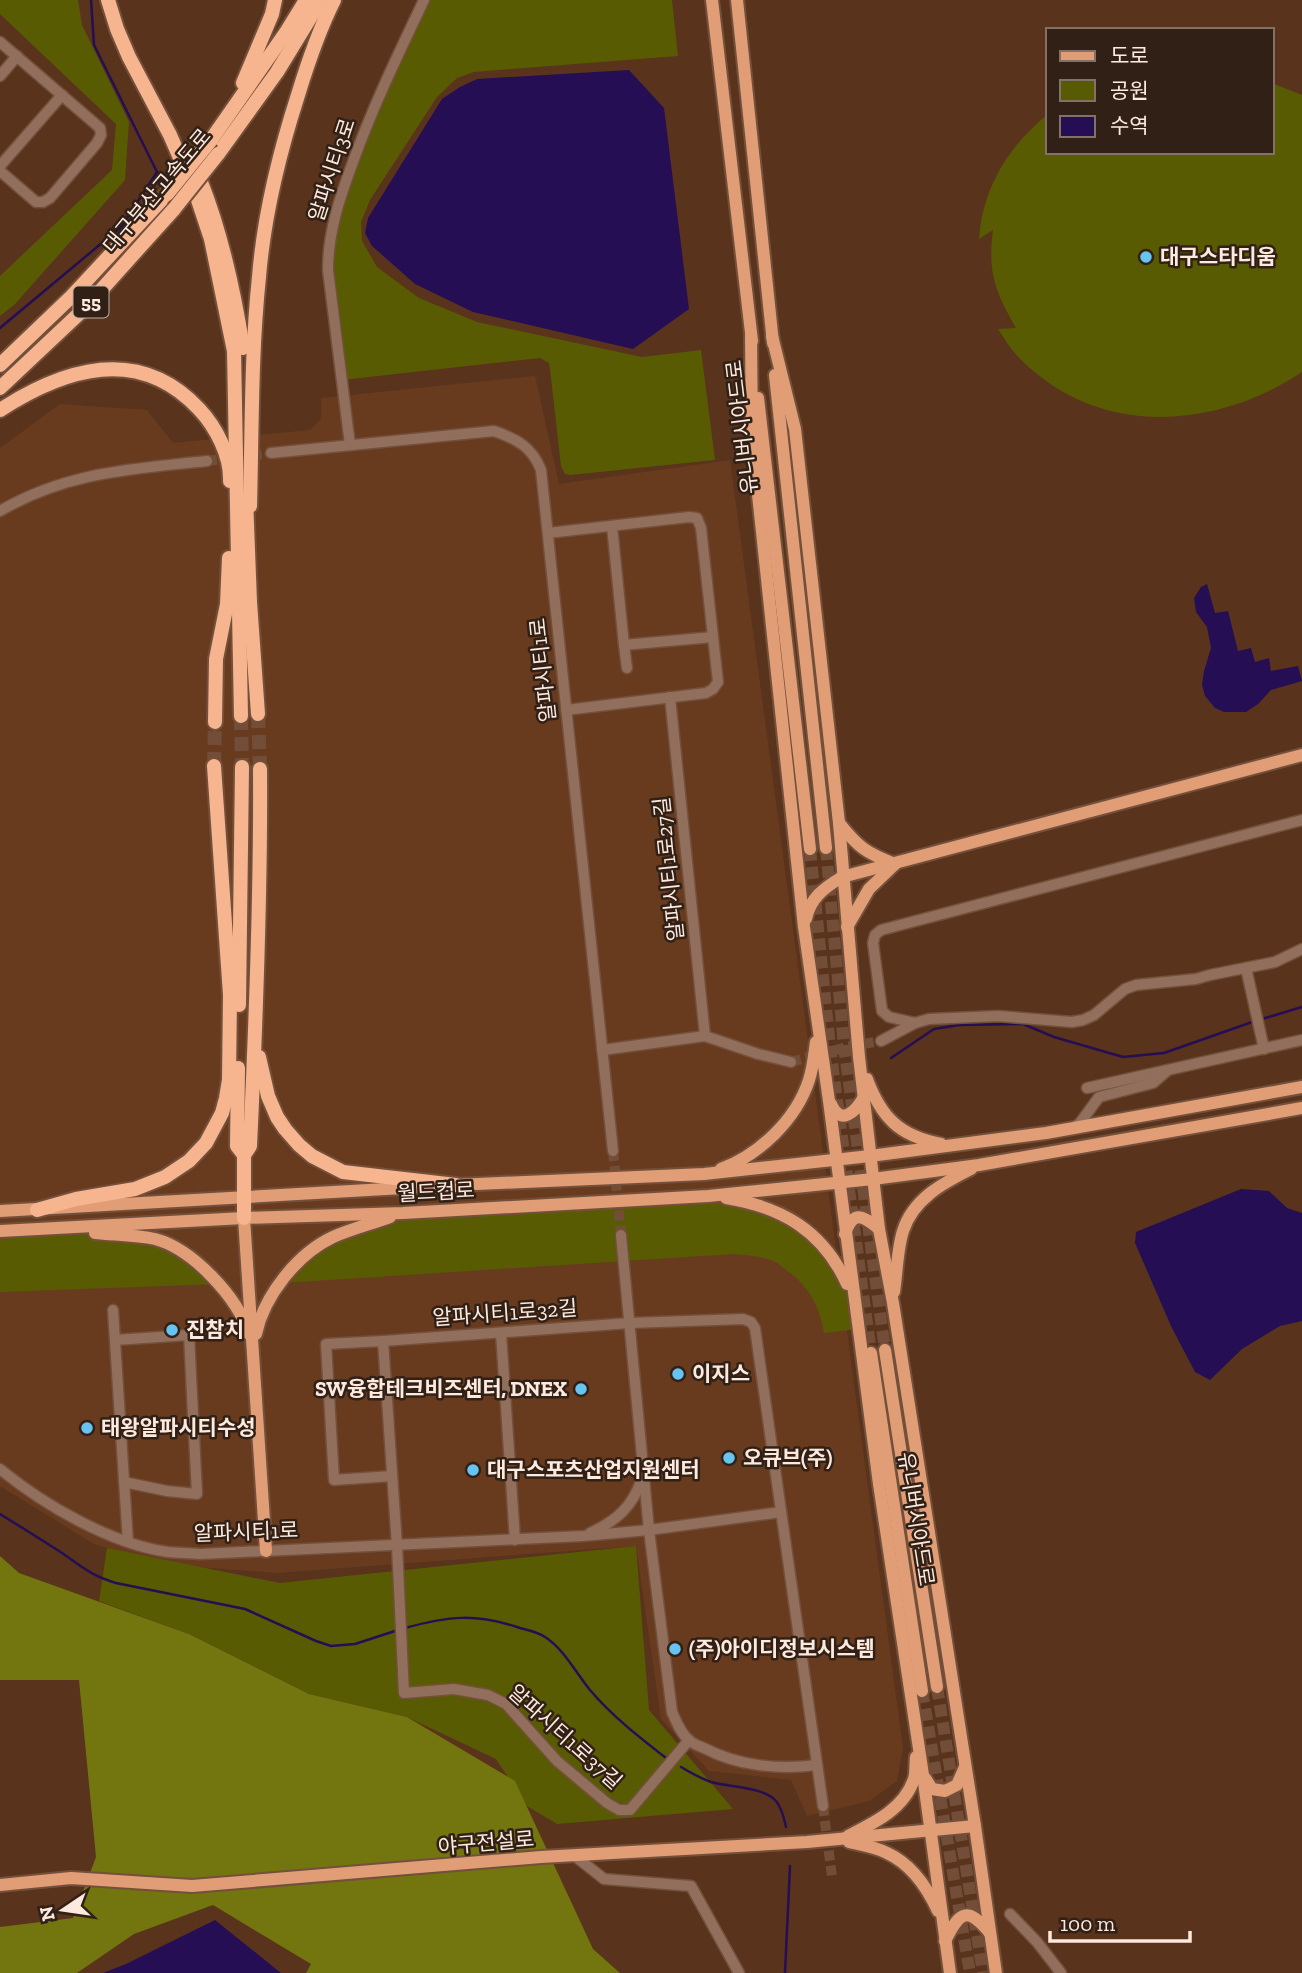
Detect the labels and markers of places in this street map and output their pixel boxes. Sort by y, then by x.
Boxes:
place label: 대구스타디움 [1160,244,1276,269]
marker: 대구스타디움 [1138,249,1154,265]
place label: 진참치 [186,1317,244,1342]
marker: 진참치 [164,1322,180,1338]
place label: 이지스 [692,1361,750,1386]
marker: 이지스 [670,1366,686,1382]
place label: SW융합테크비즈센터, DNEX [315,1376,567,1401]
marker: SW융합테크비즈센터, DNEX [573,1381,589,1397]
place label: 태왕알파시티수성 [101,1415,256,1440]
marker: 태왕알파시티수성 [79,1420,95,1436]
place label: 오큐브(주) [743,1445,832,1470]
marker: 오큐브(주) [721,1450,737,1466]
place label: 대구스포츠산업지원센터 [487,1457,700,1482]
marker: 대구스포츠산업지원센터 [465,1462,481,1478]
place label: (주)아이디정보시스템 [689,1636,875,1661]
marker: (주)아이디정보시스템 [667,1641,683,1657]

